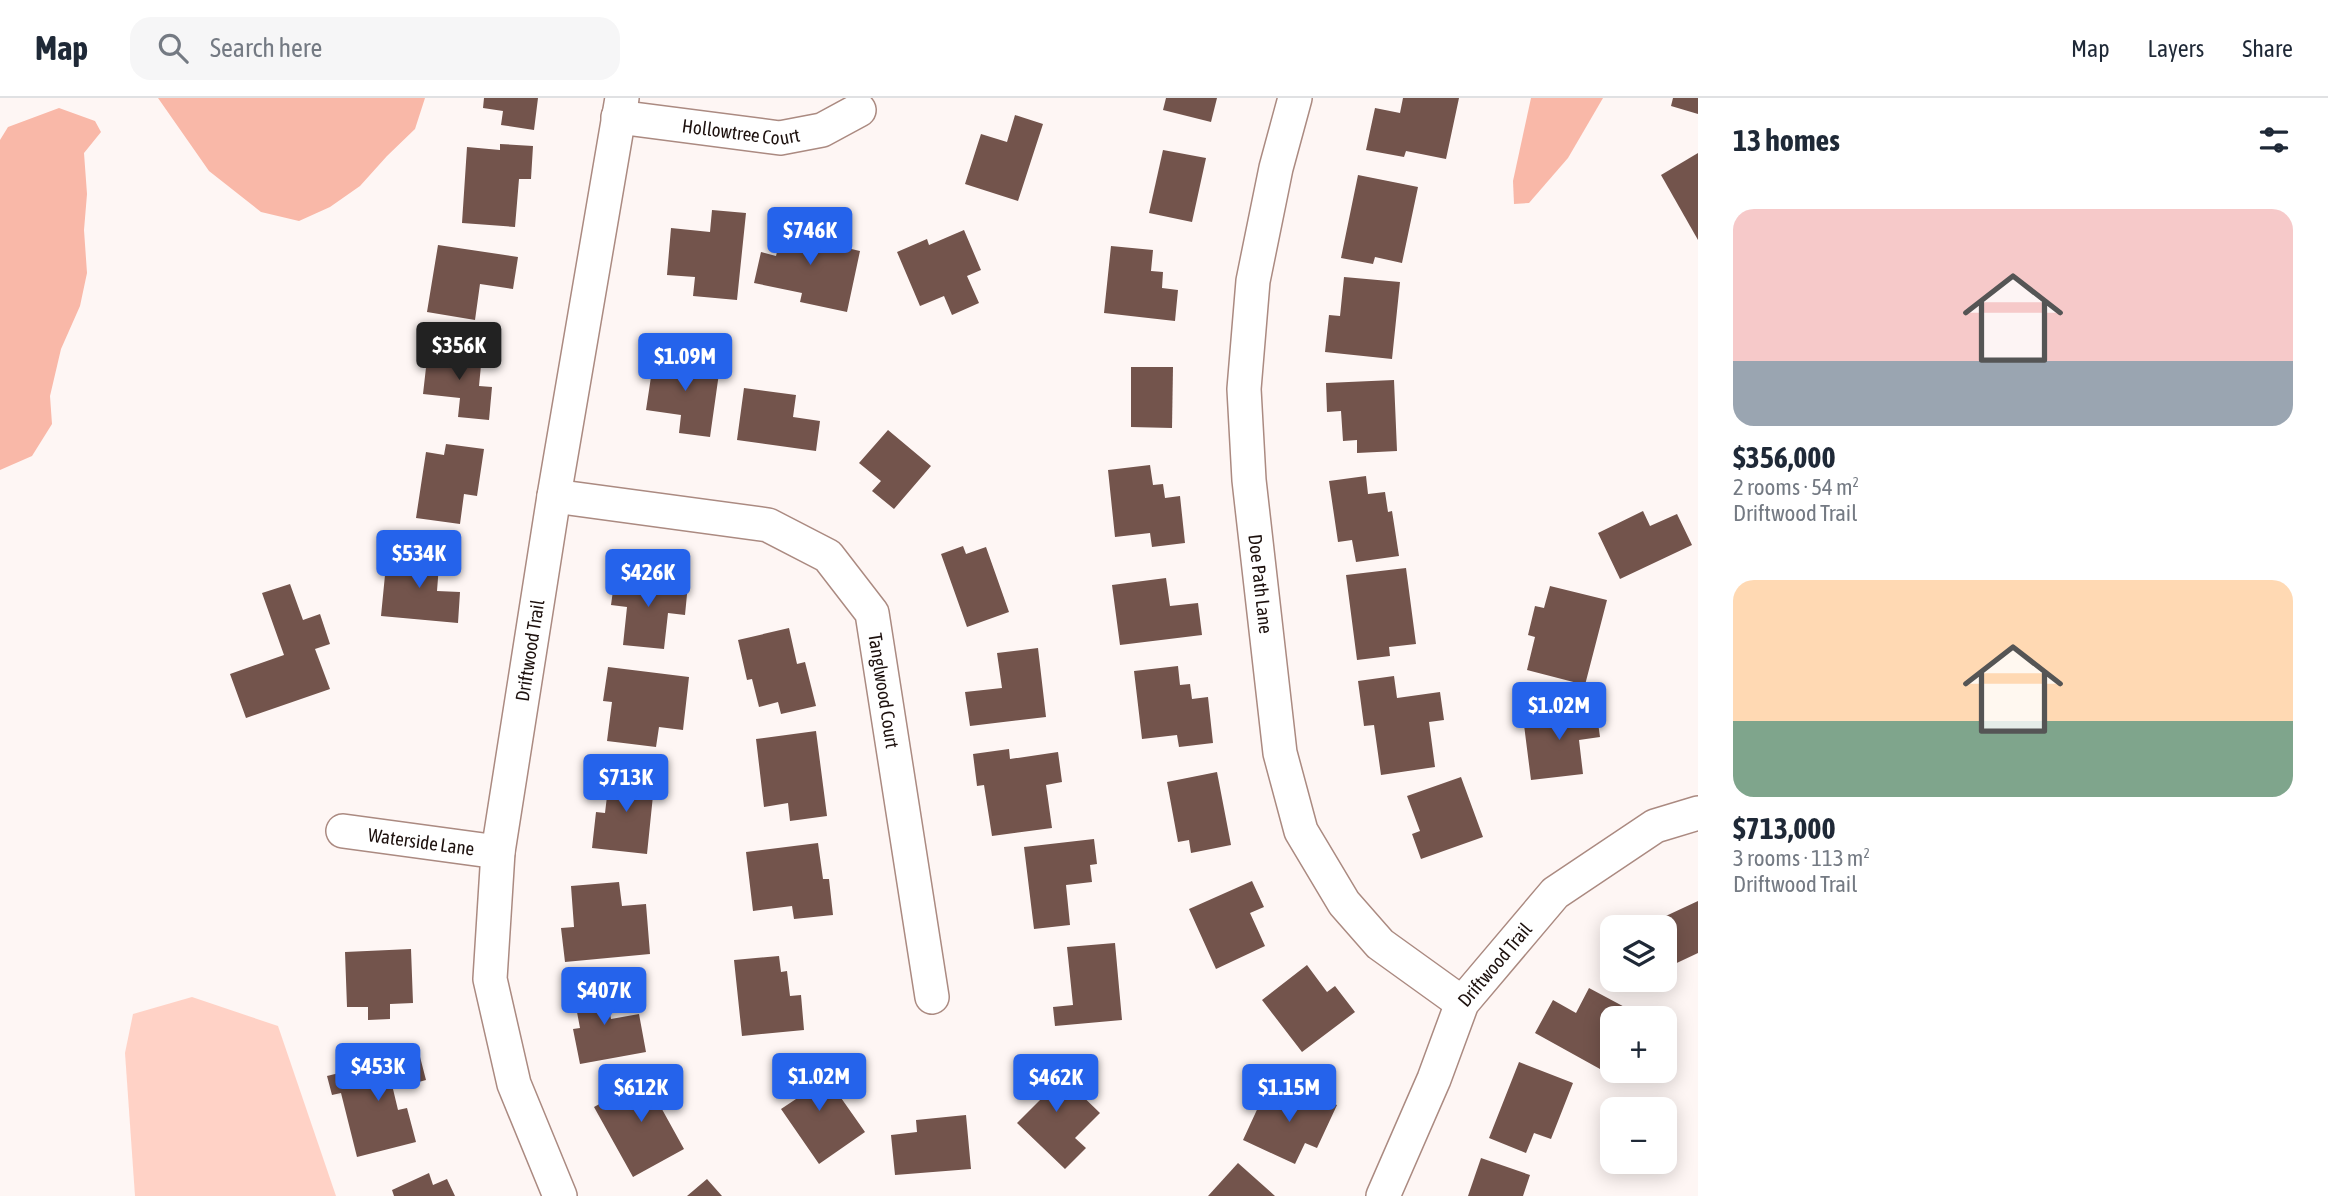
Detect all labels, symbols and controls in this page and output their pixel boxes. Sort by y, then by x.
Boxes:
search box [130,17,620,80]
text: Map [35,29,88,67]
icon: search [154,29,192,67]
text: Search here [210,33,322,63]
text: Map [2071,35,2110,62]
text: Layers [2148,35,2204,62]
text: Share [2242,35,2293,62]
street label: Hollowtree Court [681,114,802,149]
icon: filters [2255,121,2293,159]
text: 13 homes [1733,123,1840,157]
pin: $746K [761,208,859,267]
text: $746K [783,217,837,243]
icon: home [1950,255,2076,381]
pin: $356K [410,322,508,382]
text: $356K [432,332,486,358]
pin: $1.09M [628,334,742,393]
text: $1.09M [654,343,716,369]
text: $356,000 [1733,440,1836,474]
text: 2 rooms · 54 m² [1733,474,1859,500]
text: Driftwood Trail [1733,500,1857,526]
pin: $534K [370,531,468,590]
street label: Doe Path Lane [1244,533,1277,635]
text: $534K [392,540,446,566]
pin: $426K [599,550,697,609]
text: $426K [621,559,675,585]
street label: Driftwood Trail [511,598,549,703]
icon: home [1950,626,2076,752]
street label: Tanglwood Court [864,631,904,750]
pin: $1.02M [1502,682,1616,742]
text: $1.02M [1528,692,1590,718]
pin: $713K [577,754,675,814]
text: $713K [599,764,653,790]
text: $713,000 [1733,811,1836,845]
street label: Waterside Lane [367,824,476,860]
text: 3 rooms · 113 m² [1733,845,1870,871]
text: Driftwood Trail [1733,871,1857,897]
map controls [1600,915,1677,1174]
button: layers [1600,915,1677,992]
street label: Driftwood Trail [1453,918,1536,1011]
pin: $407K [555,968,653,1027]
text: $407K [577,977,631,1003]
button: + [1600,1006,1677,1083]
pin: $453K [329,1044,427,1103]
text: $453K [351,1053,405,1079]
pin: $1.02M [762,1054,876,1113]
pin: $462K [1007,1054,1105,1114]
text: $1.02M [788,1063,850,1089]
text: $462K [1029,1064,1083,1090]
pin: $612K [592,1065,690,1124]
pin: $1.15M [1232,1065,1346,1124]
text: $612K [614,1074,668,1100]
text: $1.15M [1258,1074,1320,1100]
button: − [1600,1097,1677,1174]

